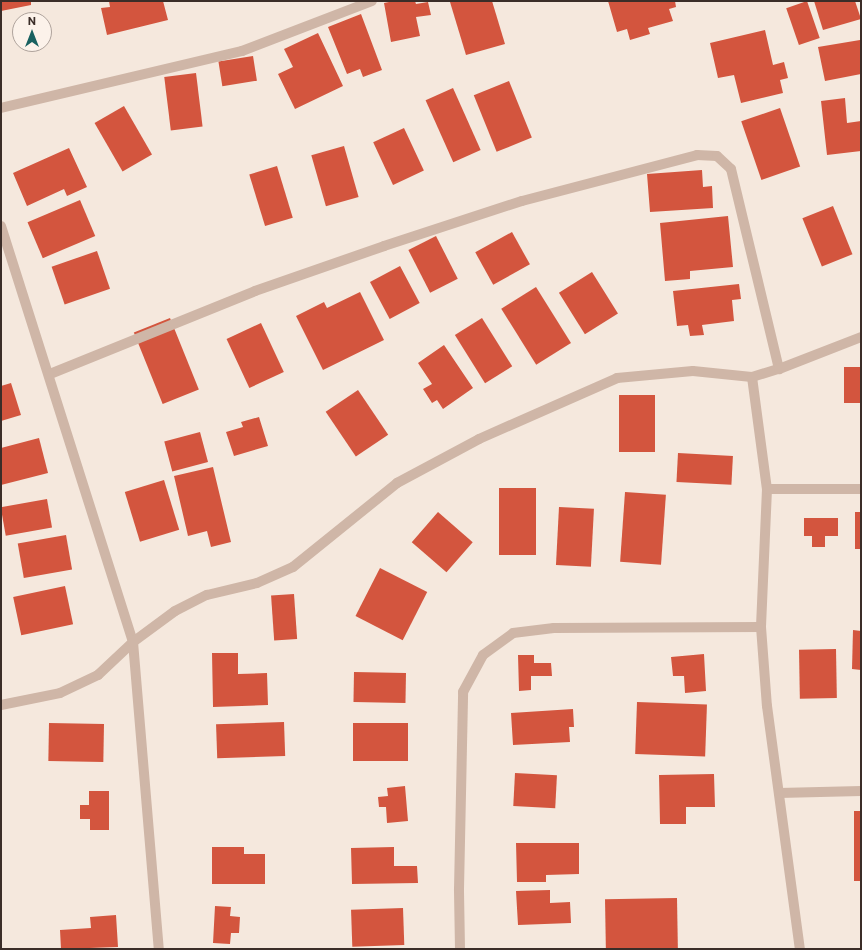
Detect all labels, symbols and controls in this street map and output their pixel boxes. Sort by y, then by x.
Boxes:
north arrow [12,12,52,52]
text: N [28,14,36,27]

